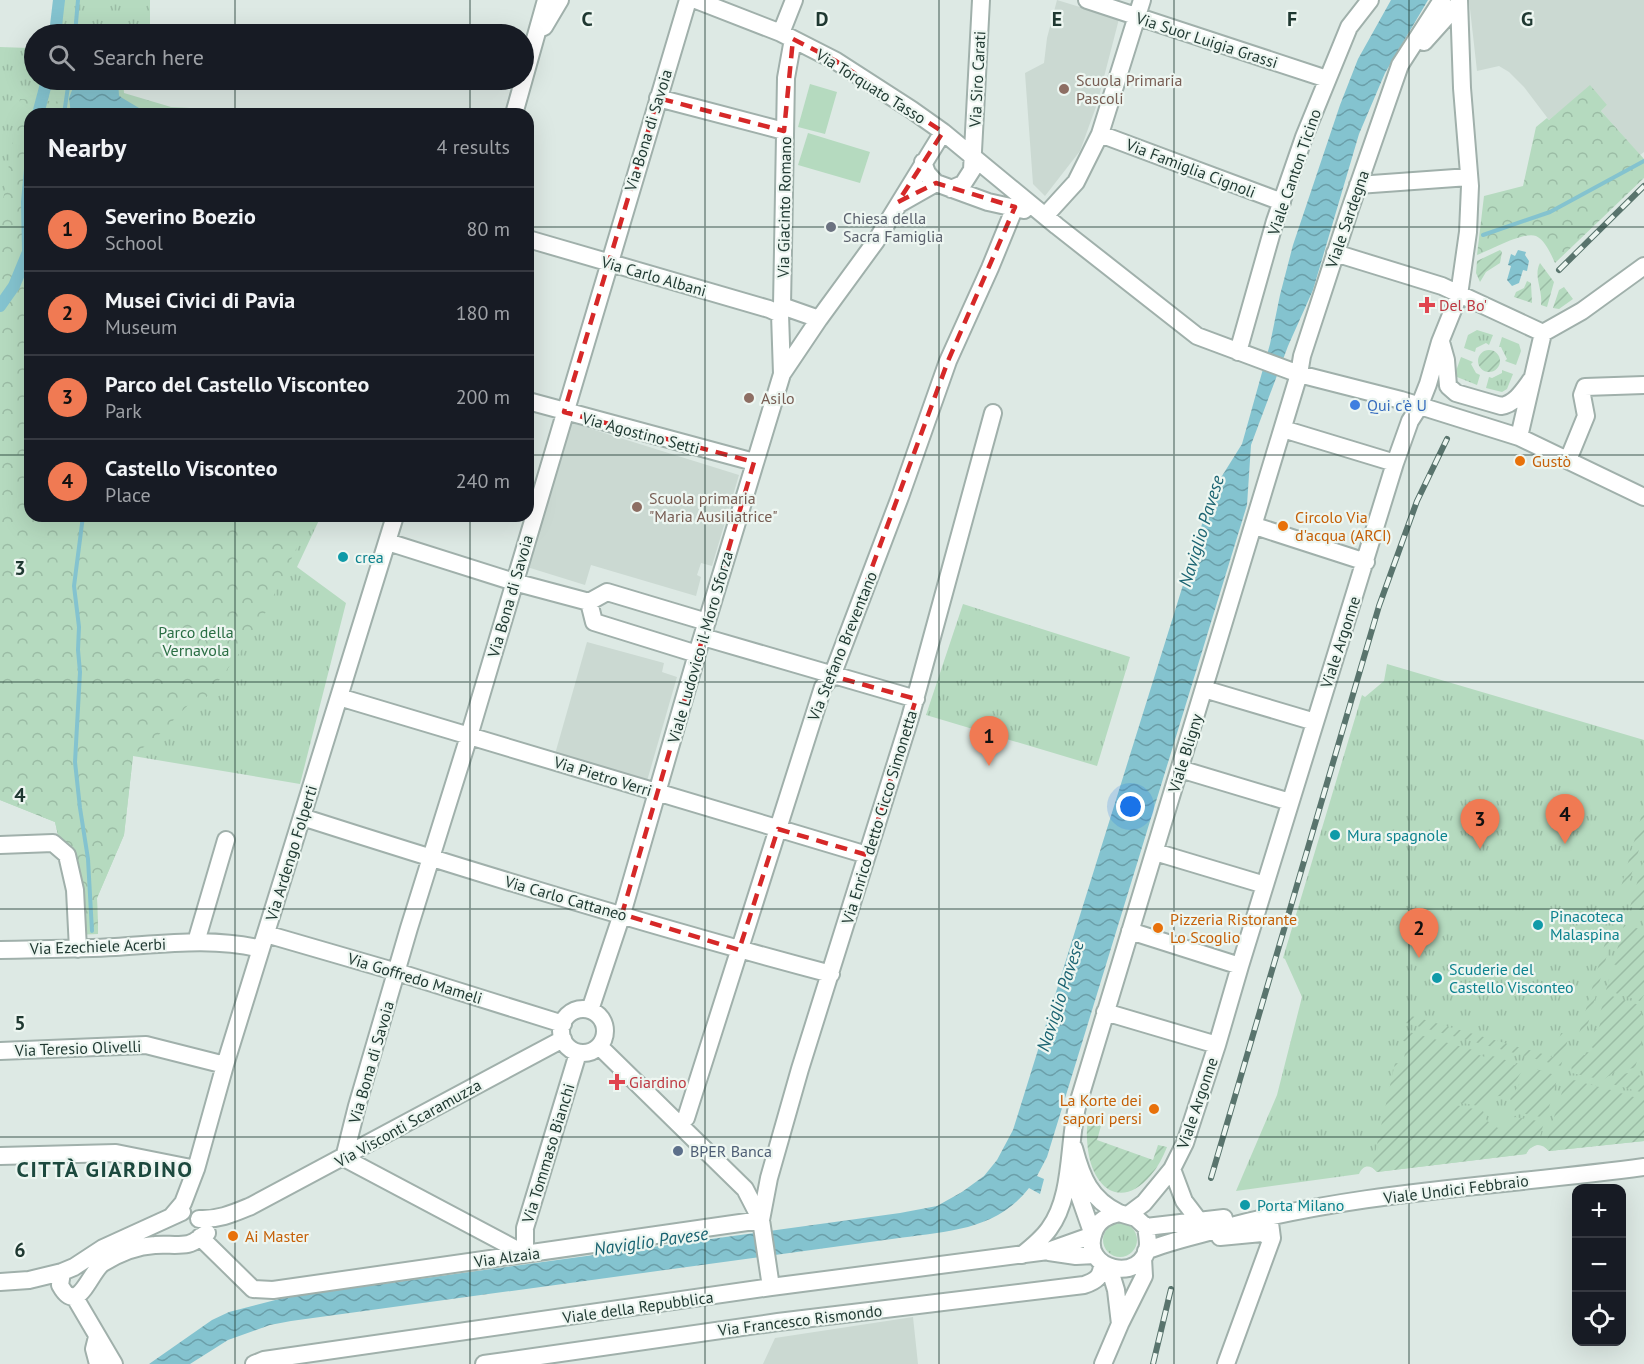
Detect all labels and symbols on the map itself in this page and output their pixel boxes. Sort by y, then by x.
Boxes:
text: C [581,6,593,32]
text: D [816,6,829,32]
text: E [1052,6,1062,32]
text: F [1287,6,1297,32]
text: G [1521,6,1533,32]
street label: Via Suor Luigia Grassi [1133,7,1280,72]
street label: Via Siro Carati [964,30,990,129]
street label: Via Torquato Tasso [811,44,930,128]
street label: Via Bona di Savoia [620,67,676,194]
place label: Scuola Primaria Pascoli [1076,70,1183,108]
marker: Scuola Primaria Pascoli [1057,82,1071,96]
street label: Viale Canton Ticino [1263,106,1325,239]
street label: Via Famiglia Cignoli [1122,134,1259,202]
street label: Via Giacinto Romano [773,136,795,279]
street label: Viale Sardegna [1321,167,1373,271]
place label: Chiesa della Sacra Famiglia [843,208,943,246]
marker: Chiesa della Sacra Famiglia [824,220,838,234]
street label: Via Carlo Albani [598,251,709,301]
place label: Del Bo' [1439,295,1487,315]
marker: Del Bo' [1420,298,1434,312]
place label: Asilo [761,388,795,408]
marker: Asilo [742,391,756,405]
place label: Qui c'è U [1367,395,1427,415]
marker: Qui c'è U [1348,398,1362,412]
street label: Via Agostino Setti [579,407,702,458]
place label: Gustò [1532,451,1571,471]
marker: Gustò [1513,454,1527,468]
water label: Naviglio Pavese [1173,472,1229,589]
place label: Scuola primaria "Maria Ausiliatrice" [649,488,778,526]
marker: Scuola primaria "Maria Ausiliatrice" [630,500,644,514]
place label: Circolo Via d'acqua (ARCI) [1295,507,1391,545]
marker: Circolo Via d'acqua (ARCI) [1276,519,1290,533]
street label: Via Bona di Savoia [483,532,537,660]
place label: crea [355,547,384,567]
street label: Viale Ludovico il Moro Sforza [663,549,737,746]
marker: crea [336,550,350,564]
text: 3 [14,555,26,581]
street label: Via Stefano Breventano [802,568,881,725]
street label: Viale Argonne [1315,594,1364,691]
park label: Parco della Vernavola [158,622,234,660]
street label: Via Enrico detto Cicco Simonetta [837,708,921,927]
street label: Viale Bligny [1163,711,1207,796]
pin: 1 [970,716,1008,766]
street label: Via Pietro Verri [551,751,655,800]
text: 4 [14,782,26,808]
street label: Via Ardengo Folperti [261,783,321,924]
your location [1116,792,1145,821]
pin: 4 [1546,794,1584,844]
pin: 3 [1460,800,1500,849]
place label: Mura spagnole [1347,825,1448,845]
marker: Mura spagnole [1328,828,1342,842]
street label: Via Carlo Cattaneo [502,871,629,925]
place label: Pinacoteca Malaspina [1550,906,1624,944]
pin: 2 [1400,908,1438,958]
place label: Pizzeria Ristorante Lo Scoglio [1170,909,1297,947]
marker: Pinacoteca Malaspina [1531,918,1545,932]
marker: Pizzeria Ristorante Lo Scoglio [1151,921,1165,935]
street label: Via Ezechiele Acerbi [28,934,167,958]
water label: Naviglio Pavese [1031,937,1089,1054]
street label: Via Goffredo Mameli [344,948,485,1008]
place label: Scuderie del Castello Visconteo [1449,959,1574,997]
marker: Scuderie del Castello Visconteo [1430,971,1444,985]
street label: Via Bona di Savoia [344,998,398,1126]
text: 5 [14,1010,26,1036]
street label: Via Teresio Olivelli [13,1036,142,1060]
street label: Viale Argonne [1172,1055,1222,1152]
place label: Giardino [629,1072,687,1092]
street label: Via Visconti Scaramuzza [330,1074,485,1172]
marker: Giardino [610,1075,624,1089]
street label: Via Tommaso Bianchi [517,1081,579,1226]
place label: La Korte dei sapori persi [1060,1090,1142,1128]
marker: La Korte dei sapori persi [1147,1102,1161,1116]
place label: BPER Banca [690,1141,772,1161]
marker: BPER Banca [671,1144,685,1158]
district label: CITTÀ GIARDINO [17,1155,193,1183]
street label: Viale Undici Febbraio [1381,1170,1530,1208]
place label: Porta Milano [1257,1195,1344,1215]
marker: Porta Milano [1238,1198,1252,1212]
water label: Naviglio Pavese [592,1221,710,1260]
place label: Ai Master [245,1226,310,1246]
marker: Ai Master [226,1229,240,1243]
text: 6 [14,1237,26,1263]
street label: Via Alzaia [472,1242,541,1272]
street label: Viale della Repubblica [560,1287,715,1328]
street label: Via Francesco Rismondo [716,1300,883,1340]

